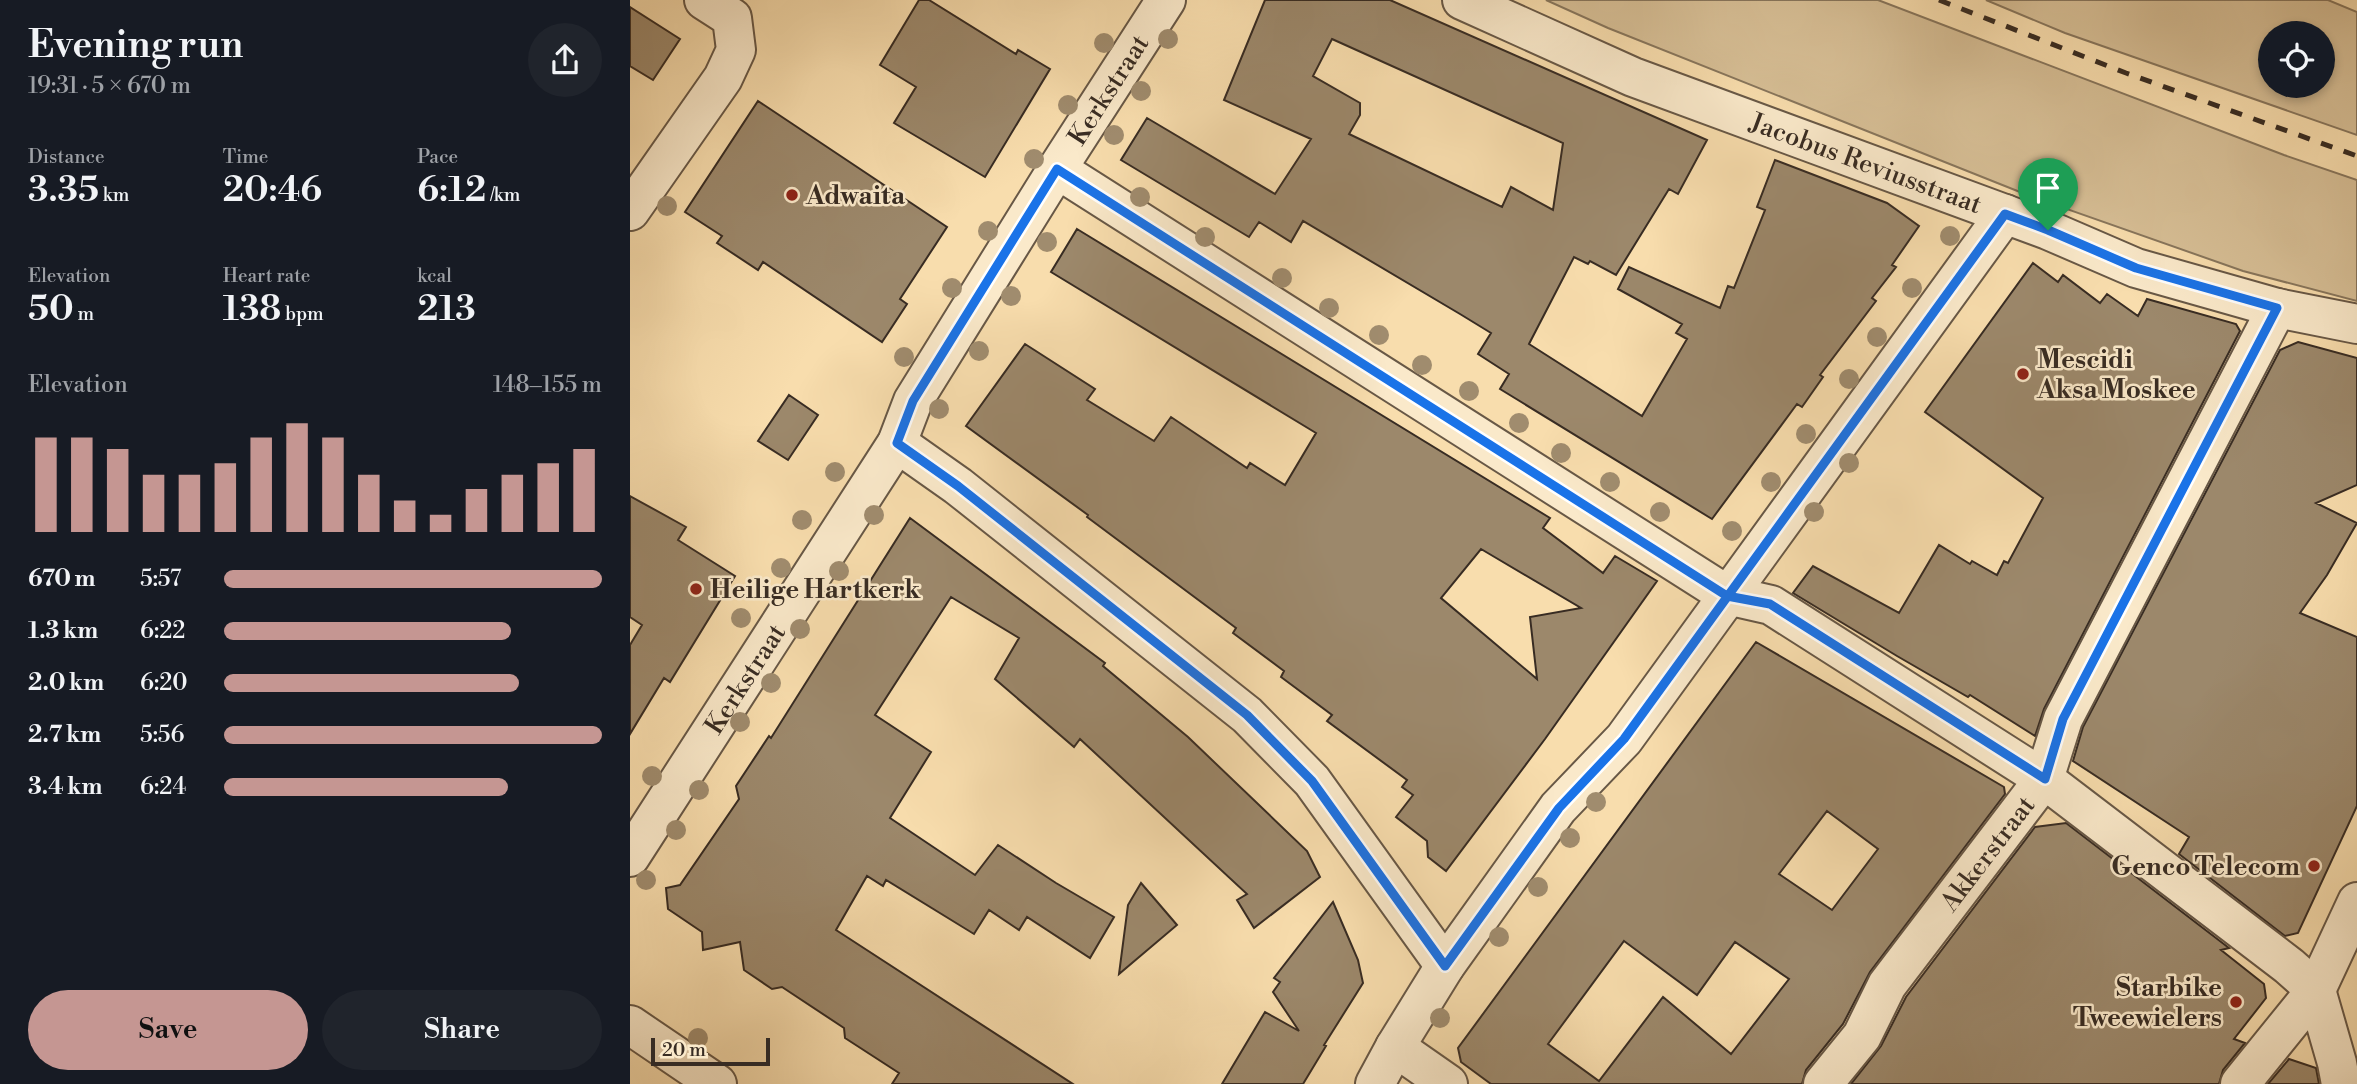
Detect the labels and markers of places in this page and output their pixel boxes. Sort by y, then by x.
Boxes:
pin [2018,158,2078,230]
place label: Adwaita [805,180,906,212]
marker: Adwaita [784,187,800,203]
place label: Mescidi Aksa Moskee [2036,344,2196,406]
marker: Mescidi Aksa Moskee [2015,366,2031,382]
place label: Heilige Hartkerk [710,574,921,606]
marker: Heilige Hartkerk [688,581,704,597]
place label: Genco Telecom [2111,851,2300,883]
marker: Genco Telecom [2306,858,2322,874]
place label: Starbike Tweewielers [2073,972,2222,1034]
marker: Starbike Tweewielers [2228,994,2244,1010]

